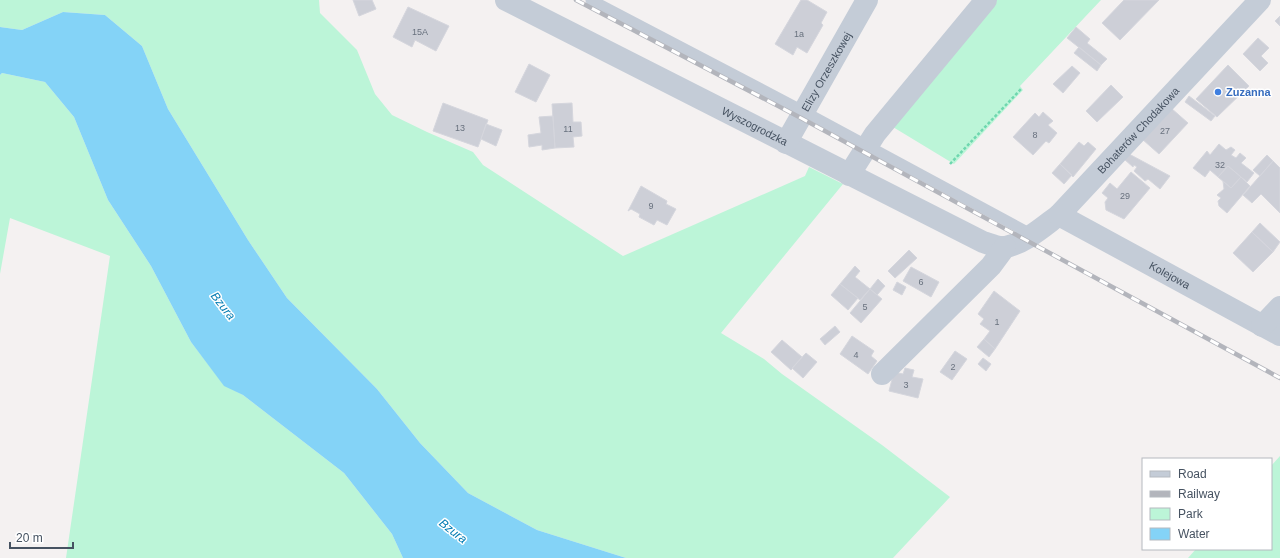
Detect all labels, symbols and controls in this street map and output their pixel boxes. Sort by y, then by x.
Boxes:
house number: 15A [412,27,428,37]
house number: 1a [794,29,804,39]
street label: Elizy Orzeszkowej [799,30,854,113]
street label: Bohaterów Chodakowa [1095,84,1182,176]
place label: Zuzanna [1226,86,1271,98]
marker: Zuzanna [1213,87,1223,97]
street label: Wyszogrodzka [720,105,790,148]
house number: 13 [455,123,465,133]
house number: 11 [563,124,573,134]
house number: 27 [1160,126,1170,136]
house number: 8 [1032,130,1038,140]
house number: 32 [1215,160,1225,170]
house number: 29 [1120,191,1130,201]
house number: 9 [648,201,654,211]
street label: Kolejowa [1147,259,1193,291]
house number: 6 [918,277,924,287]
water label: Bzura [208,289,238,323]
house number: 5 [862,302,868,312]
house number: 1 [994,317,1000,327]
house number: 4 [853,350,859,360]
house number: 2 [950,362,956,372]
house number: 3 [903,380,909,390]
legend [1142,458,1272,550]
text: Road [1178,467,1207,481]
text: Railway [1178,487,1220,501]
text: Park [1178,507,1204,521]
water label: Bzura [436,516,470,546]
scale bar [10,524,73,550]
text: Water [1178,527,1210,541]
text: 20 m [16,531,43,545]

